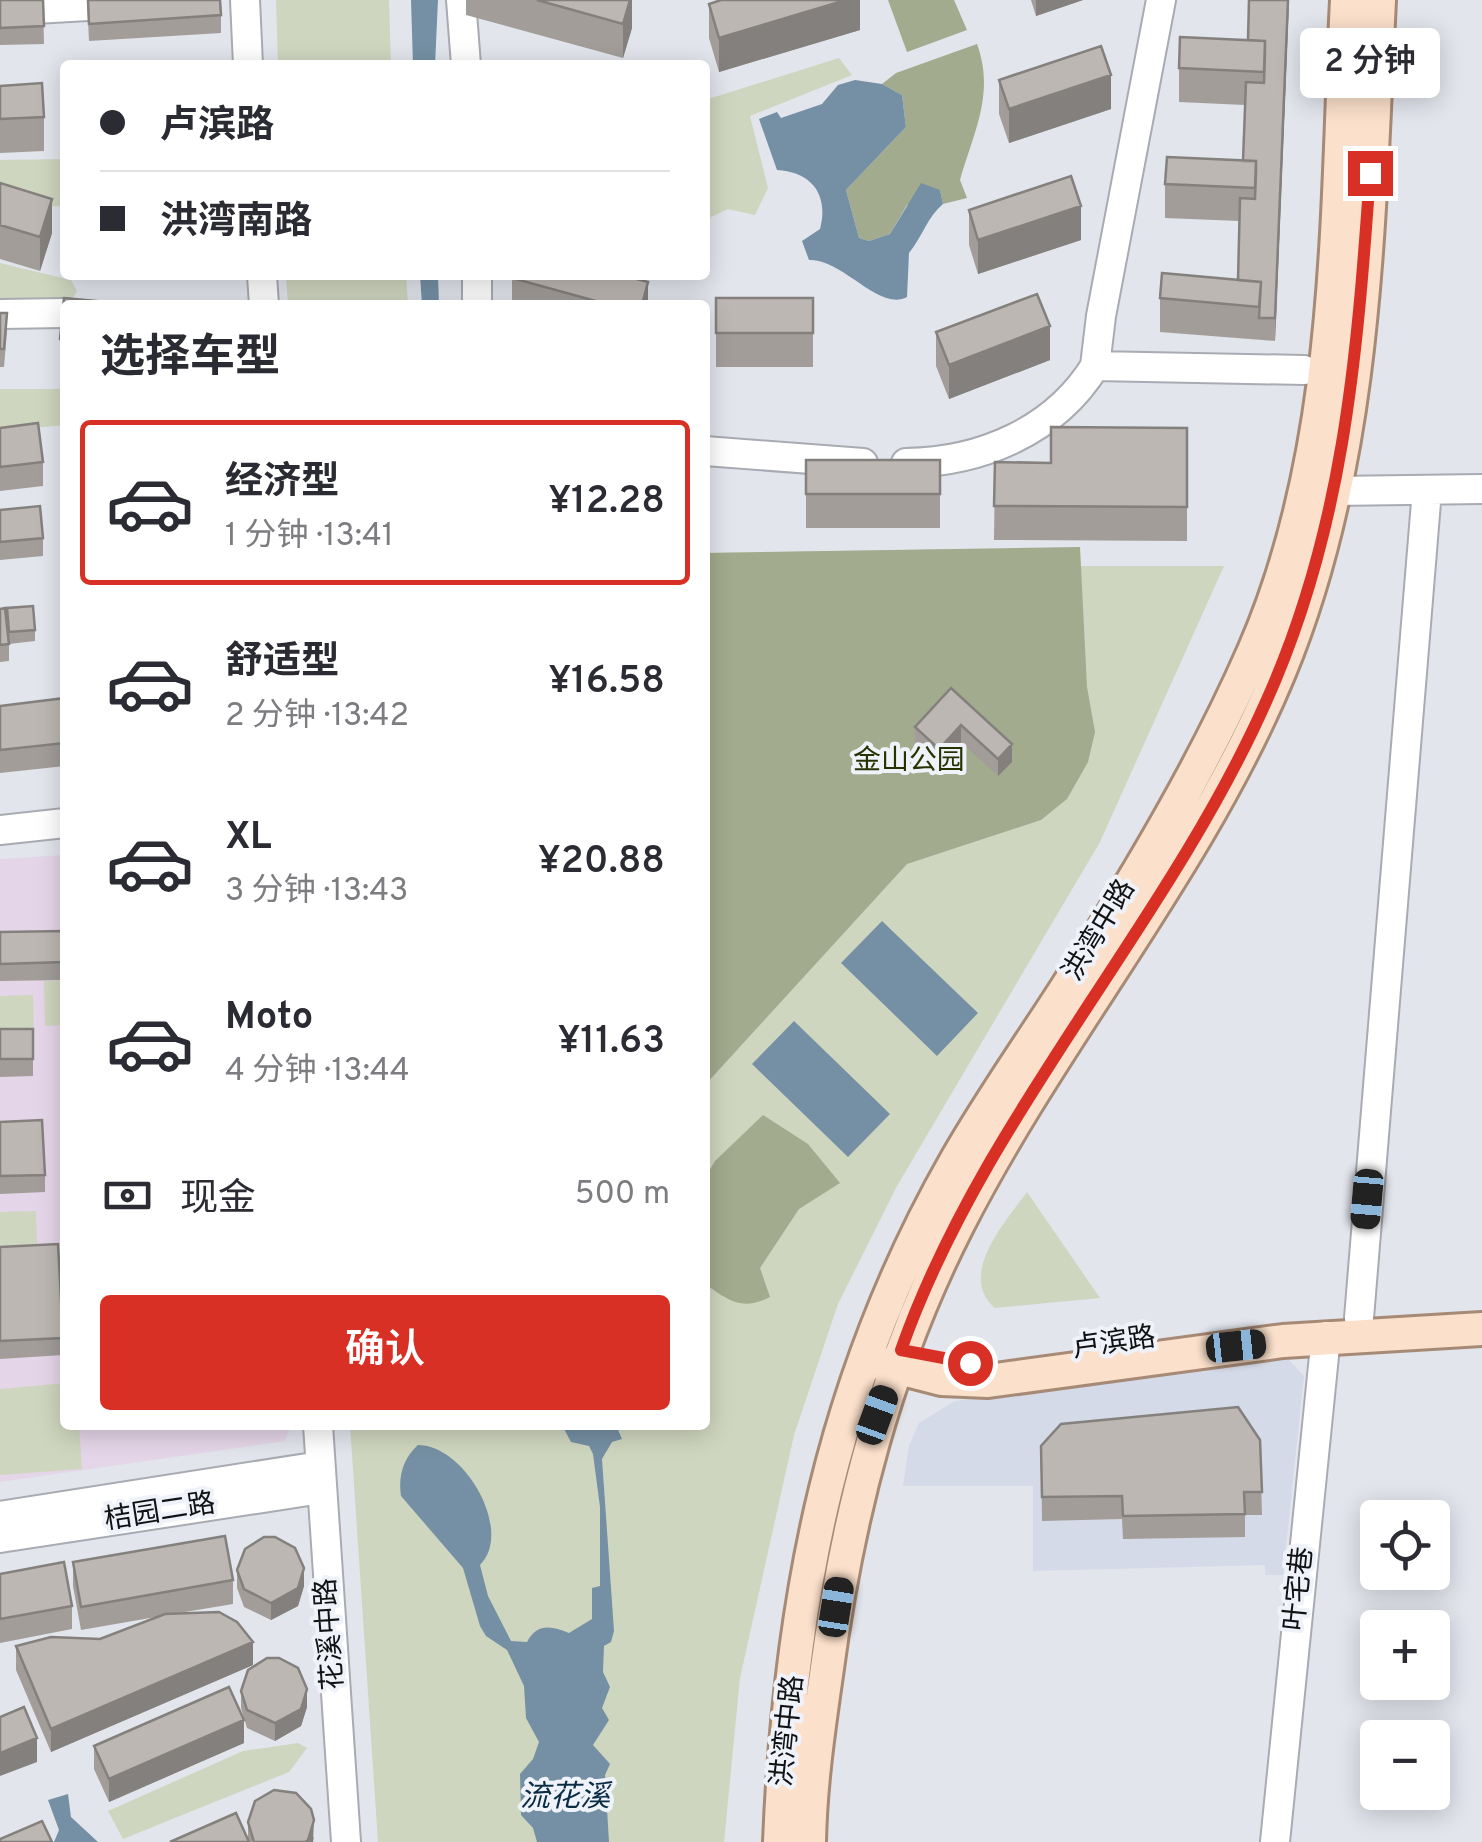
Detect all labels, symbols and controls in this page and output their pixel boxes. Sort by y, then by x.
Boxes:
callout: 2 分钟 [1300,28,1440,98]
text: 2 分钟 [1324,43,1416,83]
text: 卢滨路 [160,103,274,152]
route end [1348,151,1393,196]
text: 洪湾南路 [160,199,312,248]
text: 选择车型 [100,331,280,388]
icon: car [105,458,195,548]
text: 经济型 [225,459,339,508]
text: ¥12.28 [548,478,665,527]
text: 1 分钟 · 13:41 [225,517,394,557]
icon: car [105,638,195,728]
text: 舒适型 [225,639,339,688]
text: ¥16.58 [548,658,665,707]
text: 2 分钟 · 13:42 [225,697,409,737]
park label: 金山公园 [853,744,965,780]
text: XL [225,814,272,863]
icon: car [105,818,195,908]
text: ¥20.88 [538,838,665,887]
text: 3 分钟 · 13:43 [225,872,408,912]
street label: 洪湾中路 [1056,874,1144,988]
text: Moto [225,994,313,1043]
icon: car [105,998,195,1088]
text: ¥11.63 [558,1018,665,1067]
text: 4 分钟 · 13:44 [225,1052,410,1092]
icon: cash [100,1168,155,1223]
car [1349,1168,1385,1230]
text: 500 m [575,1175,670,1215]
text: 现金 [180,1176,256,1225]
button: 确认 [100,1295,670,1410]
street label: 卢滨路 [1070,1320,1158,1368]
car [1205,1328,1267,1364]
route start [948,1341,993,1386]
car [853,1382,901,1448]
street label: 桔园二路 [102,1486,218,1540]
map controls [1360,1500,1450,1810]
button: locate [1360,1500,1450,1590]
street label: 叶宅巷 [1278,1545,1322,1633]
car [816,1575,856,1639]
street label: 花溪中路 [309,1577,353,1691]
button: + [1360,1610,1450,1700]
street label: 洪湾中路 [765,1673,813,1789]
button: − [1360,1720,1450,1810]
water label: 流花溪 [520,1780,613,1817]

